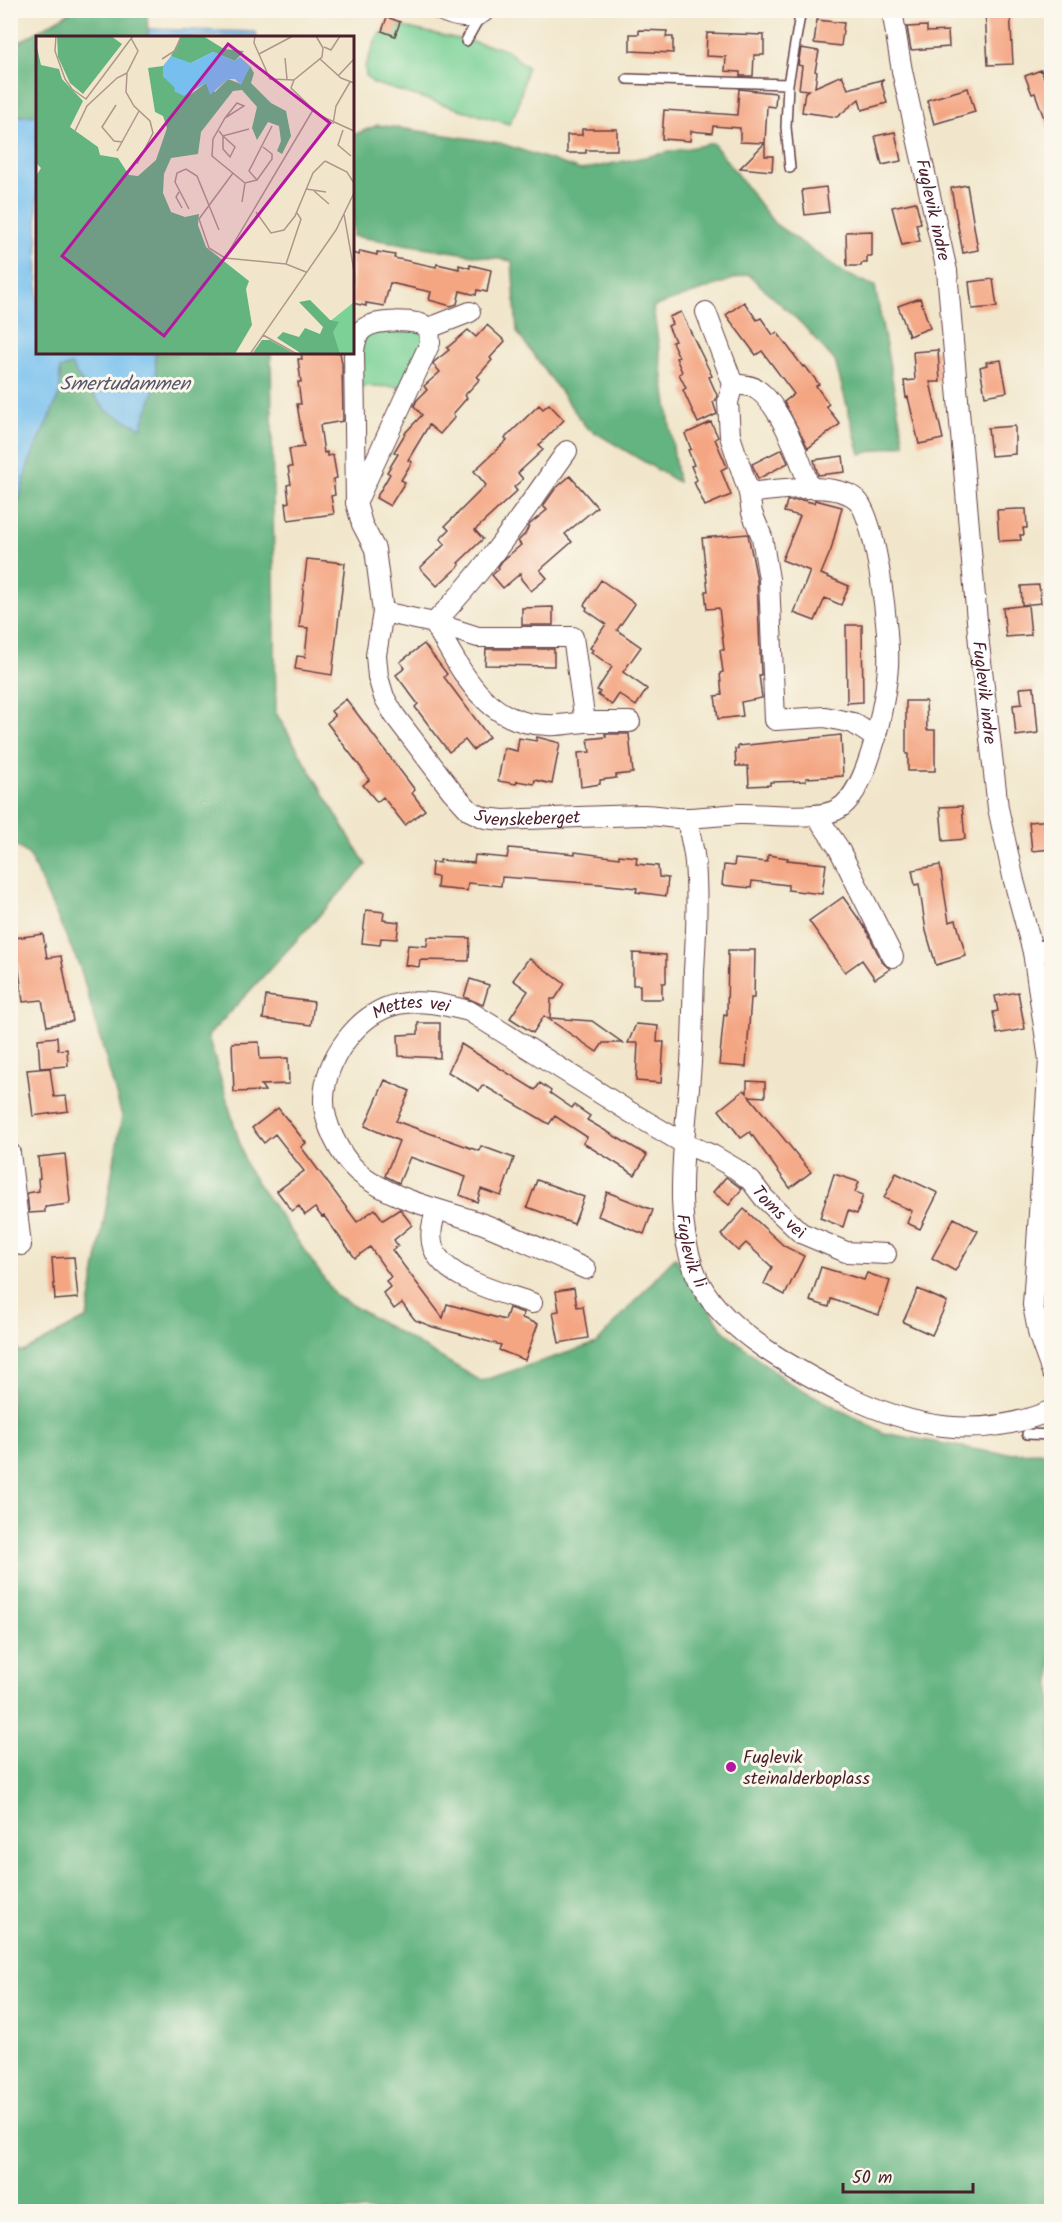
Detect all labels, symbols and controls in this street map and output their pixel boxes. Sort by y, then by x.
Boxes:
inset map [36,36,354,354]
street label: Fuglevik indre [906,156,957,264]
water label: Smertudammen [60,369,192,401]
street label: Fuglevik indre [963,639,1004,746]
street label: Svenskeberget [468,802,582,836]
street label: Mettes vei [367,989,453,1028]
street label: Toms vei [743,1180,809,1249]
street label: Fuglevik li [667,1213,714,1295]
place label: Fuglevik steinalderboplass [743,1744,870,1794]
marker: Fuglevik steinalderboplass [724,1760,738,1774]
scale bar [843,2156,974,2194]
text: 50 m [852,2164,892,2193]

